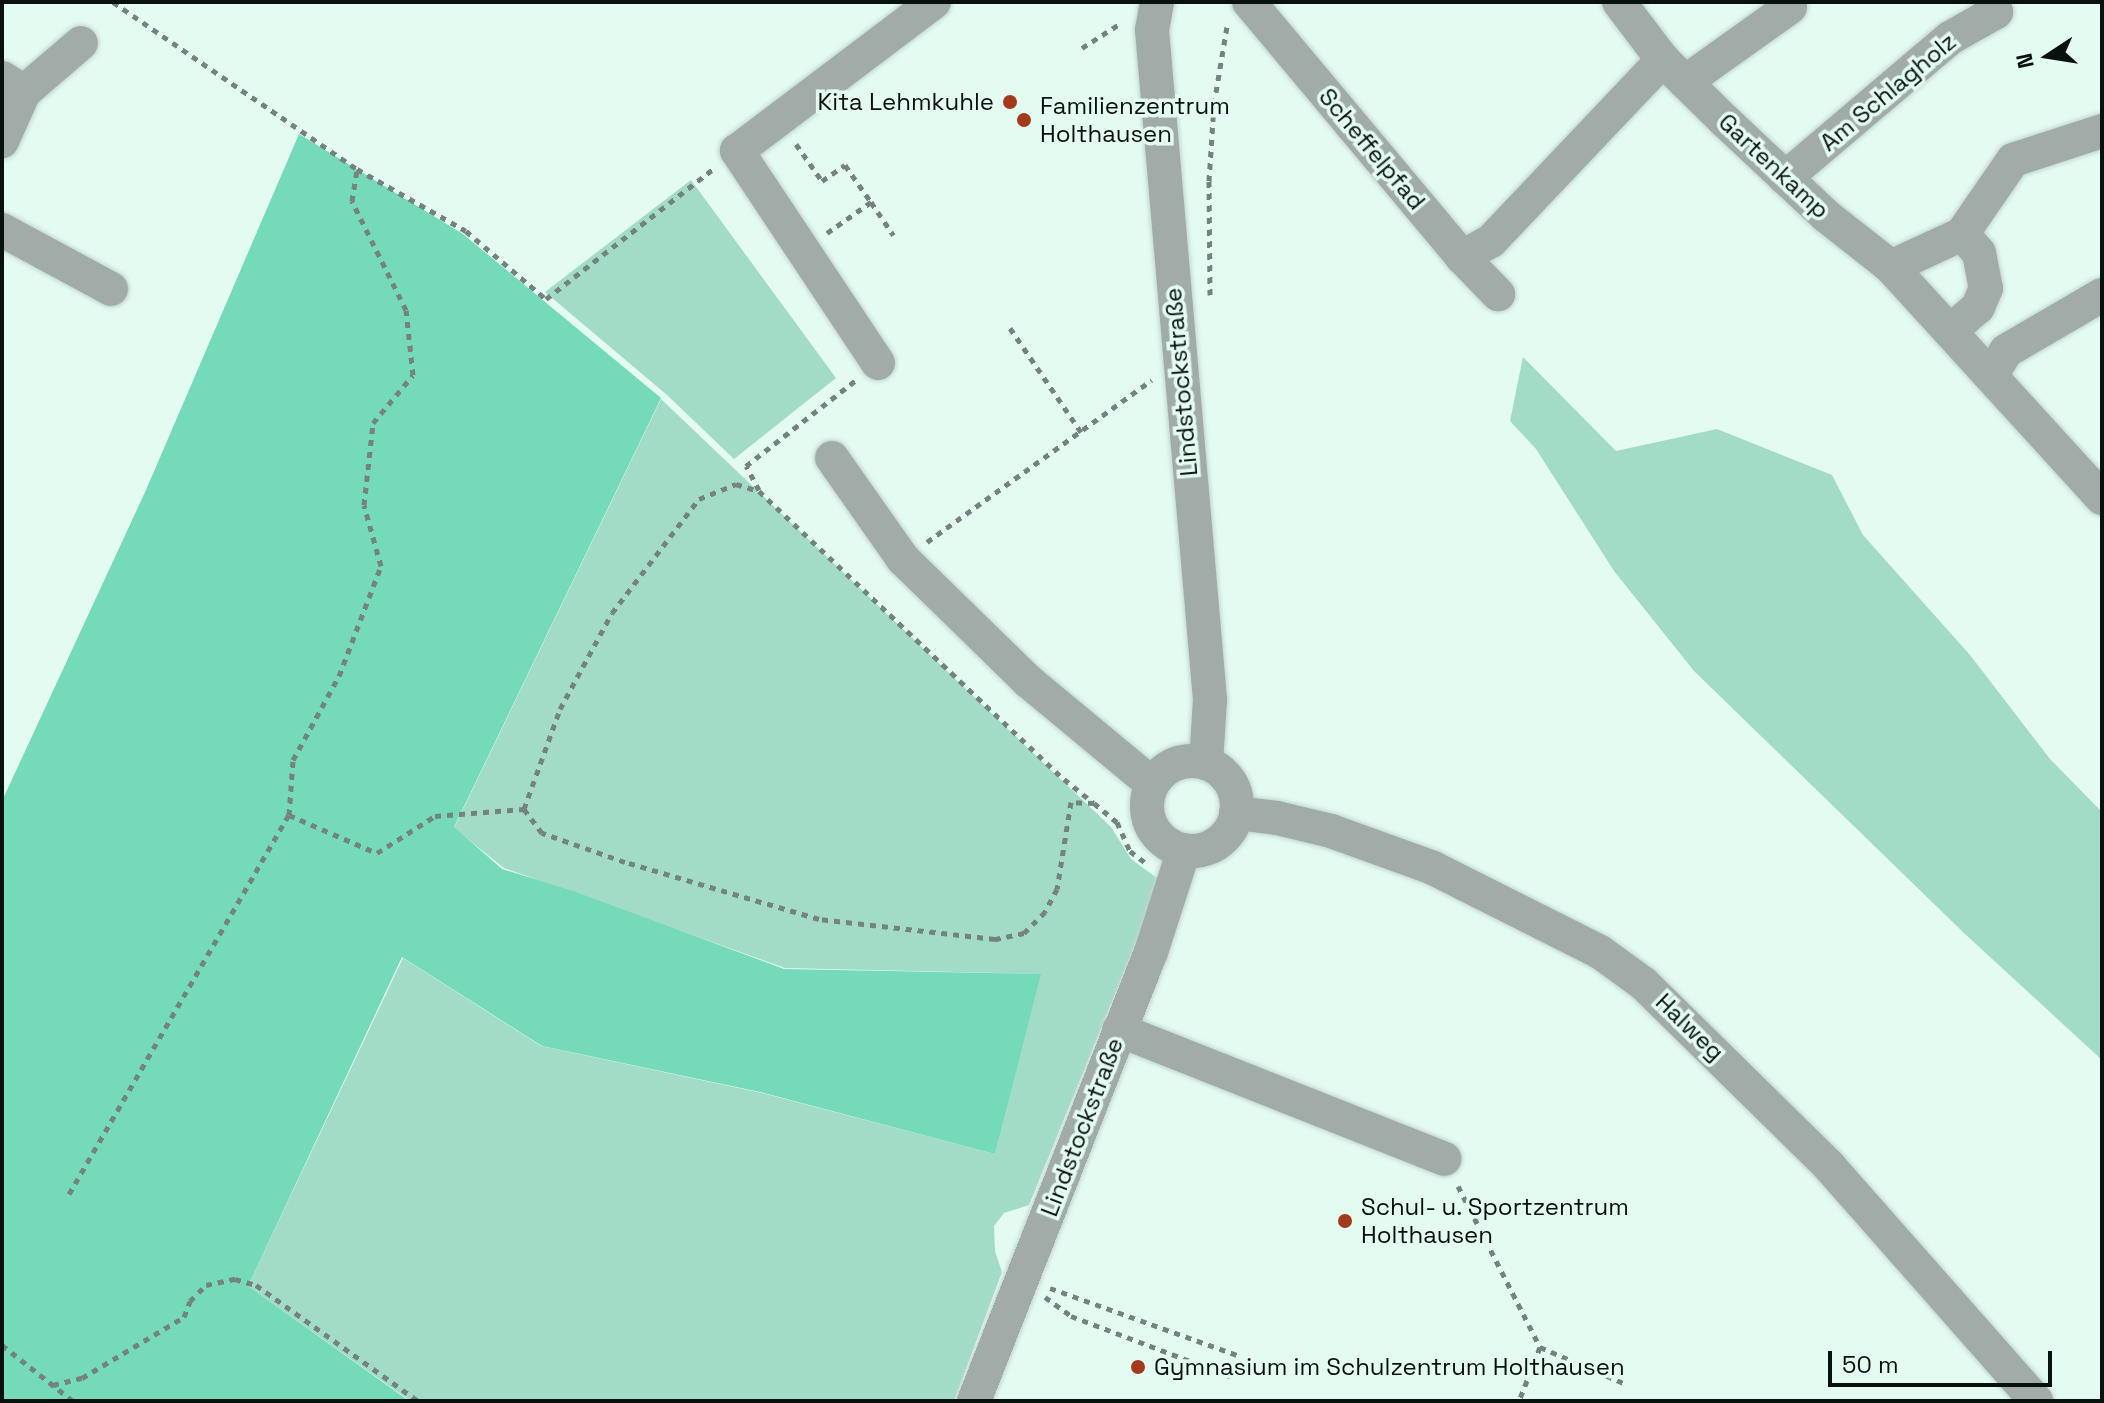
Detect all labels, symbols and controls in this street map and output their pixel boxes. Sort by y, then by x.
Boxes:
north arrow [2008,16,2088,96]
street label: Am Schlagholz [1814,27,1962,157]
text: N [2009,51,2040,71]
street label: Scheffelpfad [1313,82,1431,216]
place label: Kita Lehmkuhle [818,88,994,116]
place label: Familienzentrum Holthausen [1040,92,1230,148]
marker: Kita Lehmkuhle [1001,93,1019,111]
street label: Gartenkamp [1713,107,1835,225]
marker: Familienzentrum Holthausen [1015,111,1033,129]
street label: Lindstockstraße [1158,287,1204,477]
street label: Halweg [1650,987,1730,1067]
street label: Lindstockstraße [1035,1034,1129,1220]
place label: Schul- u. Sportzentrum Holthausen [1361,1193,1630,1249]
marker: Schul- u. Sportzentrum Holthausen [1336,1212,1354,1230]
scale bar [1832,1335,2056,1385]
text: 50 m [1842,1349,1899,1380]
place label: Gymnasium im Schulzentrum Holthausen [1154,1353,1625,1381]
marker: Gymnasium im Schulzentrum Holthausen [1129,1358,1147,1376]

